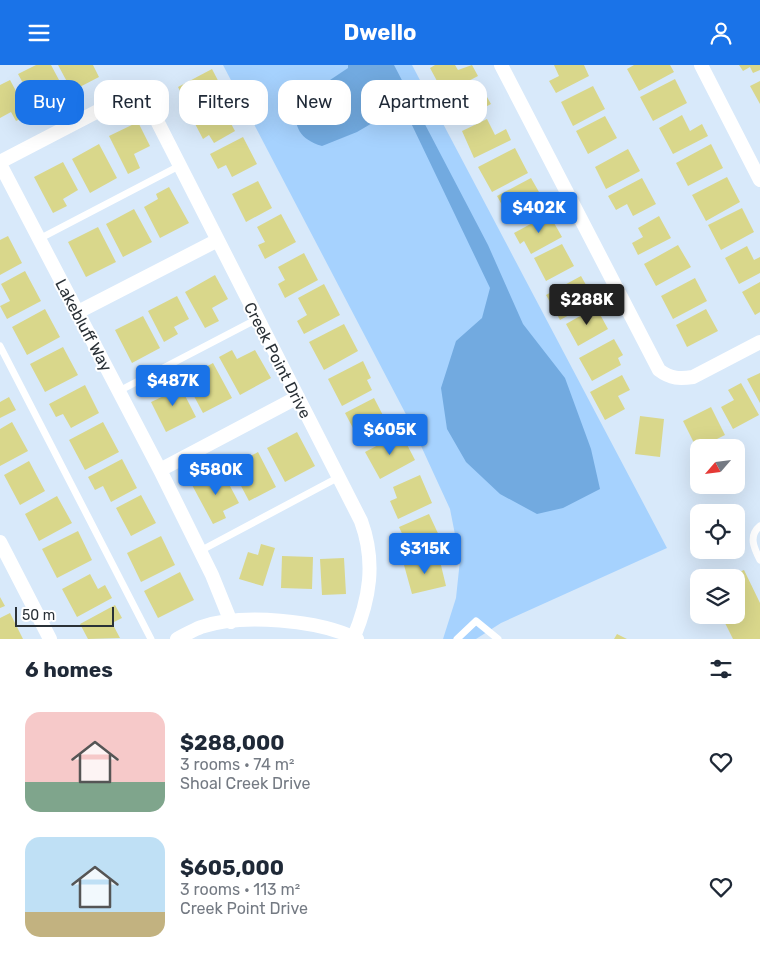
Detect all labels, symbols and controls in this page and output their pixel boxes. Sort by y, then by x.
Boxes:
icon: menu [25,19,53,47]
text: Dwello [344,19,416,46]
icon: person [707,19,735,47]
chip: Buy [15,80,84,125]
chip: Rent [94,80,169,125]
chip: Filters [179,80,268,125]
chip: New [278,80,351,125]
chip: Apartment [361,80,487,125]
pin: $402K [504,191,574,234]
text: $402K [512,198,566,217]
street label: Lakebluff Way [51,276,116,375]
pin: $288K [552,283,622,326]
text: $288K [560,290,614,309]
street label: Creek Point Drive [240,299,315,422]
pin: $487K [138,365,208,407]
text: $487K [147,371,199,390]
pin: $605K [355,413,425,456]
text: $605K [364,420,416,439]
north arrow [690,439,745,494]
map controls [690,439,745,624]
pin: $580K [181,453,251,496]
text: $580K [189,460,243,479]
button: locate [690,504,745,559]
pin: $315K [390,533,460,575]
text: $315K [400,539,450,558]
button: layers [690,569,745,624]
scale bar [15,604,114,627]
text: 50 m [22,607,55,624]
icon: filters [707,655,735,683]
text: 6 homes [25,657,113,682]
text: $288,000 [180,730,285,755]
icon: home [65,732,125,792]
icon: heart [707,748,735,776]
text: 3 rooms · 74 m² [180,755,295,774]
text: Shoal Creek Drive [180,774,311,793]
text: $605,000 [180,855,284,880]
icon: home [65,857,125,917]
icon: heart [707,873,735,901]
text: 3 rooms · 113 m² [180,880,300,899]
text: Creek Point Drive [180,899,308,918]

